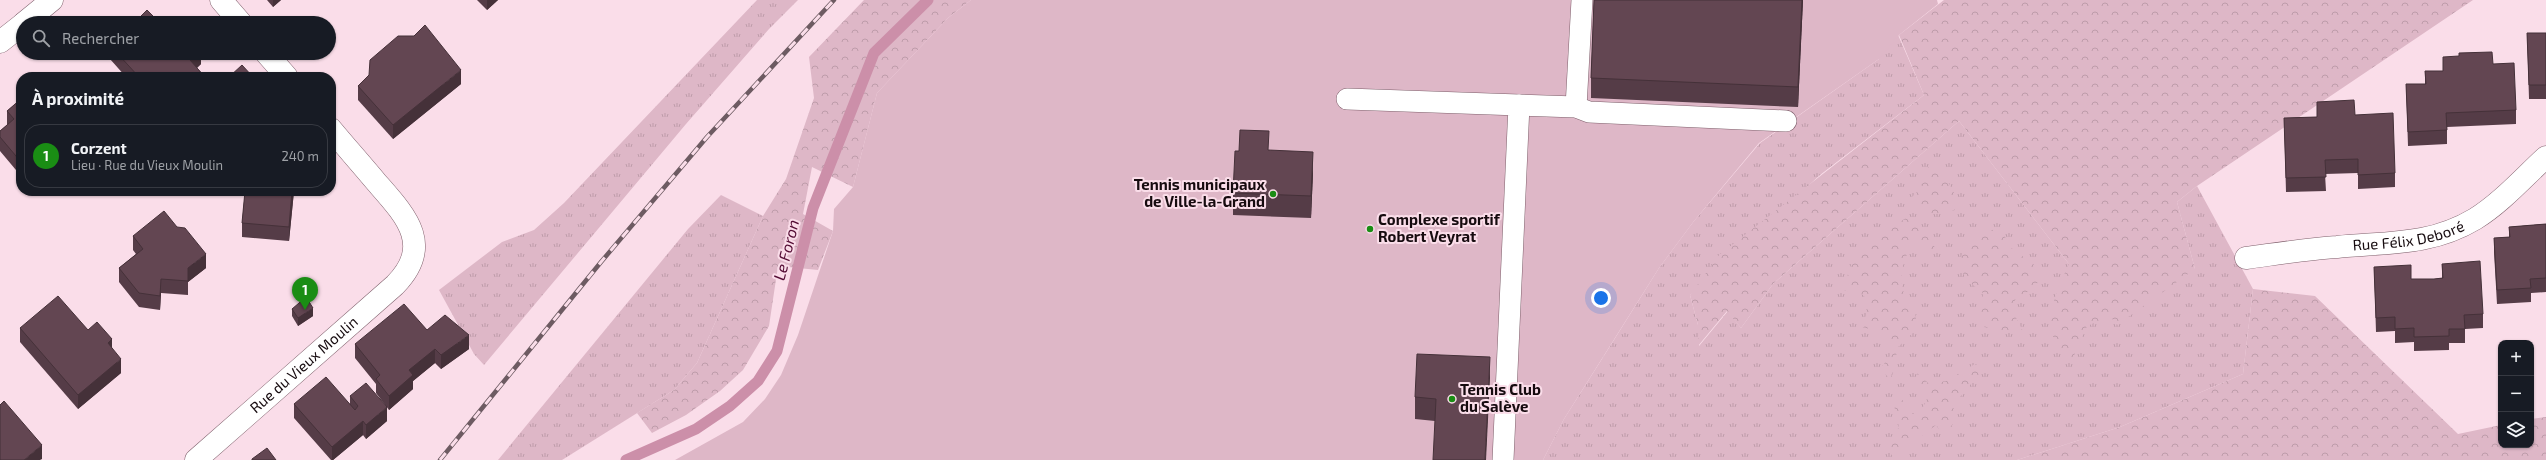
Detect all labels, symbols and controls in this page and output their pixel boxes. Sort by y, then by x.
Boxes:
search box [16,16,336,60]
icon: search [30,27,52,49]
text: Rechercher [62,29,139,47]
text: À proximité [32,88,124,108]
text: Corzent [71,139,127,157]
text: 1 [43,148,49,164]
text: 240 m [282,148,319,164]
text: Lieu · Rue du Vieux Moulin [71,157,223,173]
place label: Tennis municipaux de Ville-la-Grand [1134,175,1265,210]
marker: Tennis municipaux de Ville-la-Grand [1268,189,1278,199]
place label: Complexe sportif Robert Veyrat [1378,210,1501,246]
street label: Rue Félix Deboré [2352,216,2467,254]
water label: Le Foron [769,217,802,282]
marker: Complexe sportif Robert Veyrat [1365,224,1375,234]
pin: 1 [292,277,318,310]
your location [1591,288,1611,308]
street label: Rue du Vieux Moulin [246,312,361,416]
map controls [2498,340,2534,448]
button: + [2498,340,2534,376]
button: − [2498,376,2534,412]
place label: Tennis Club du Salève [1460,380,1541,415]
marker: Tennis Club du Salève [1447,394,1457,404]
button: layers [2498,412,2534,448]

